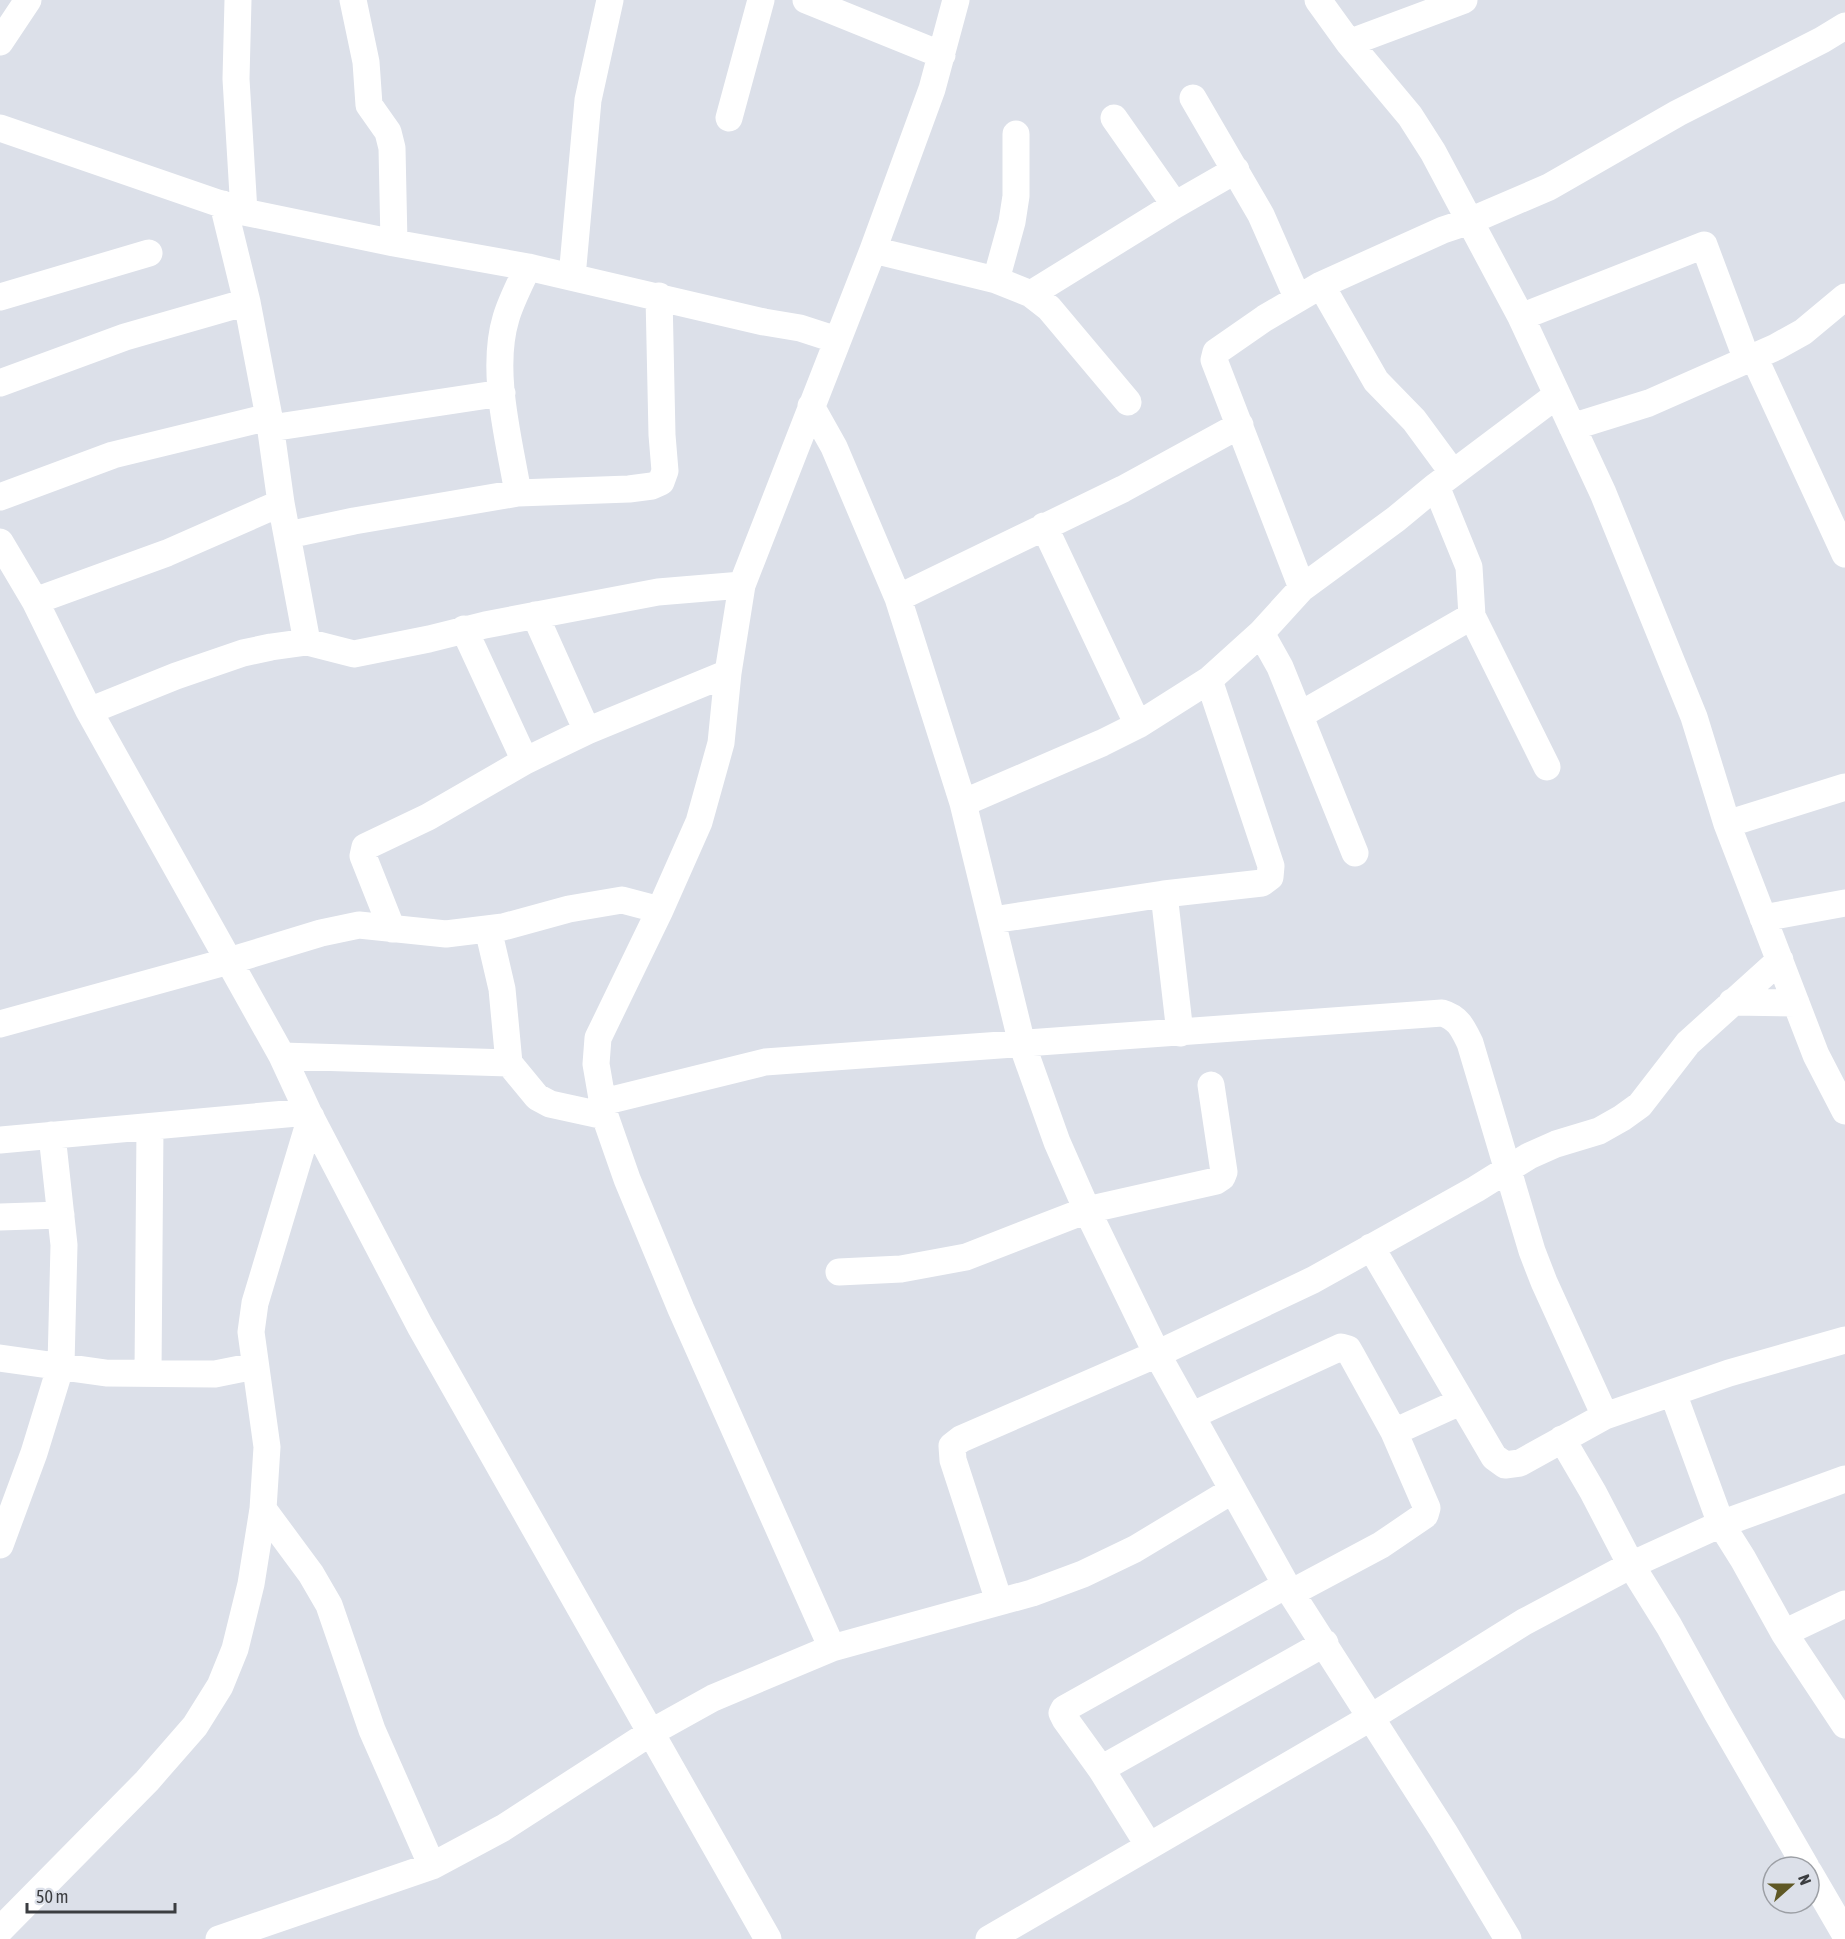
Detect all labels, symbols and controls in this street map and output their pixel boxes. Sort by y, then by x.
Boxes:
north arrow [1761,1855,1821,1915]
text: N [1795,1872,1815,1887]
scale bar [27,1876,176,1914]
text: 50 m [36,1886,68,1907]

